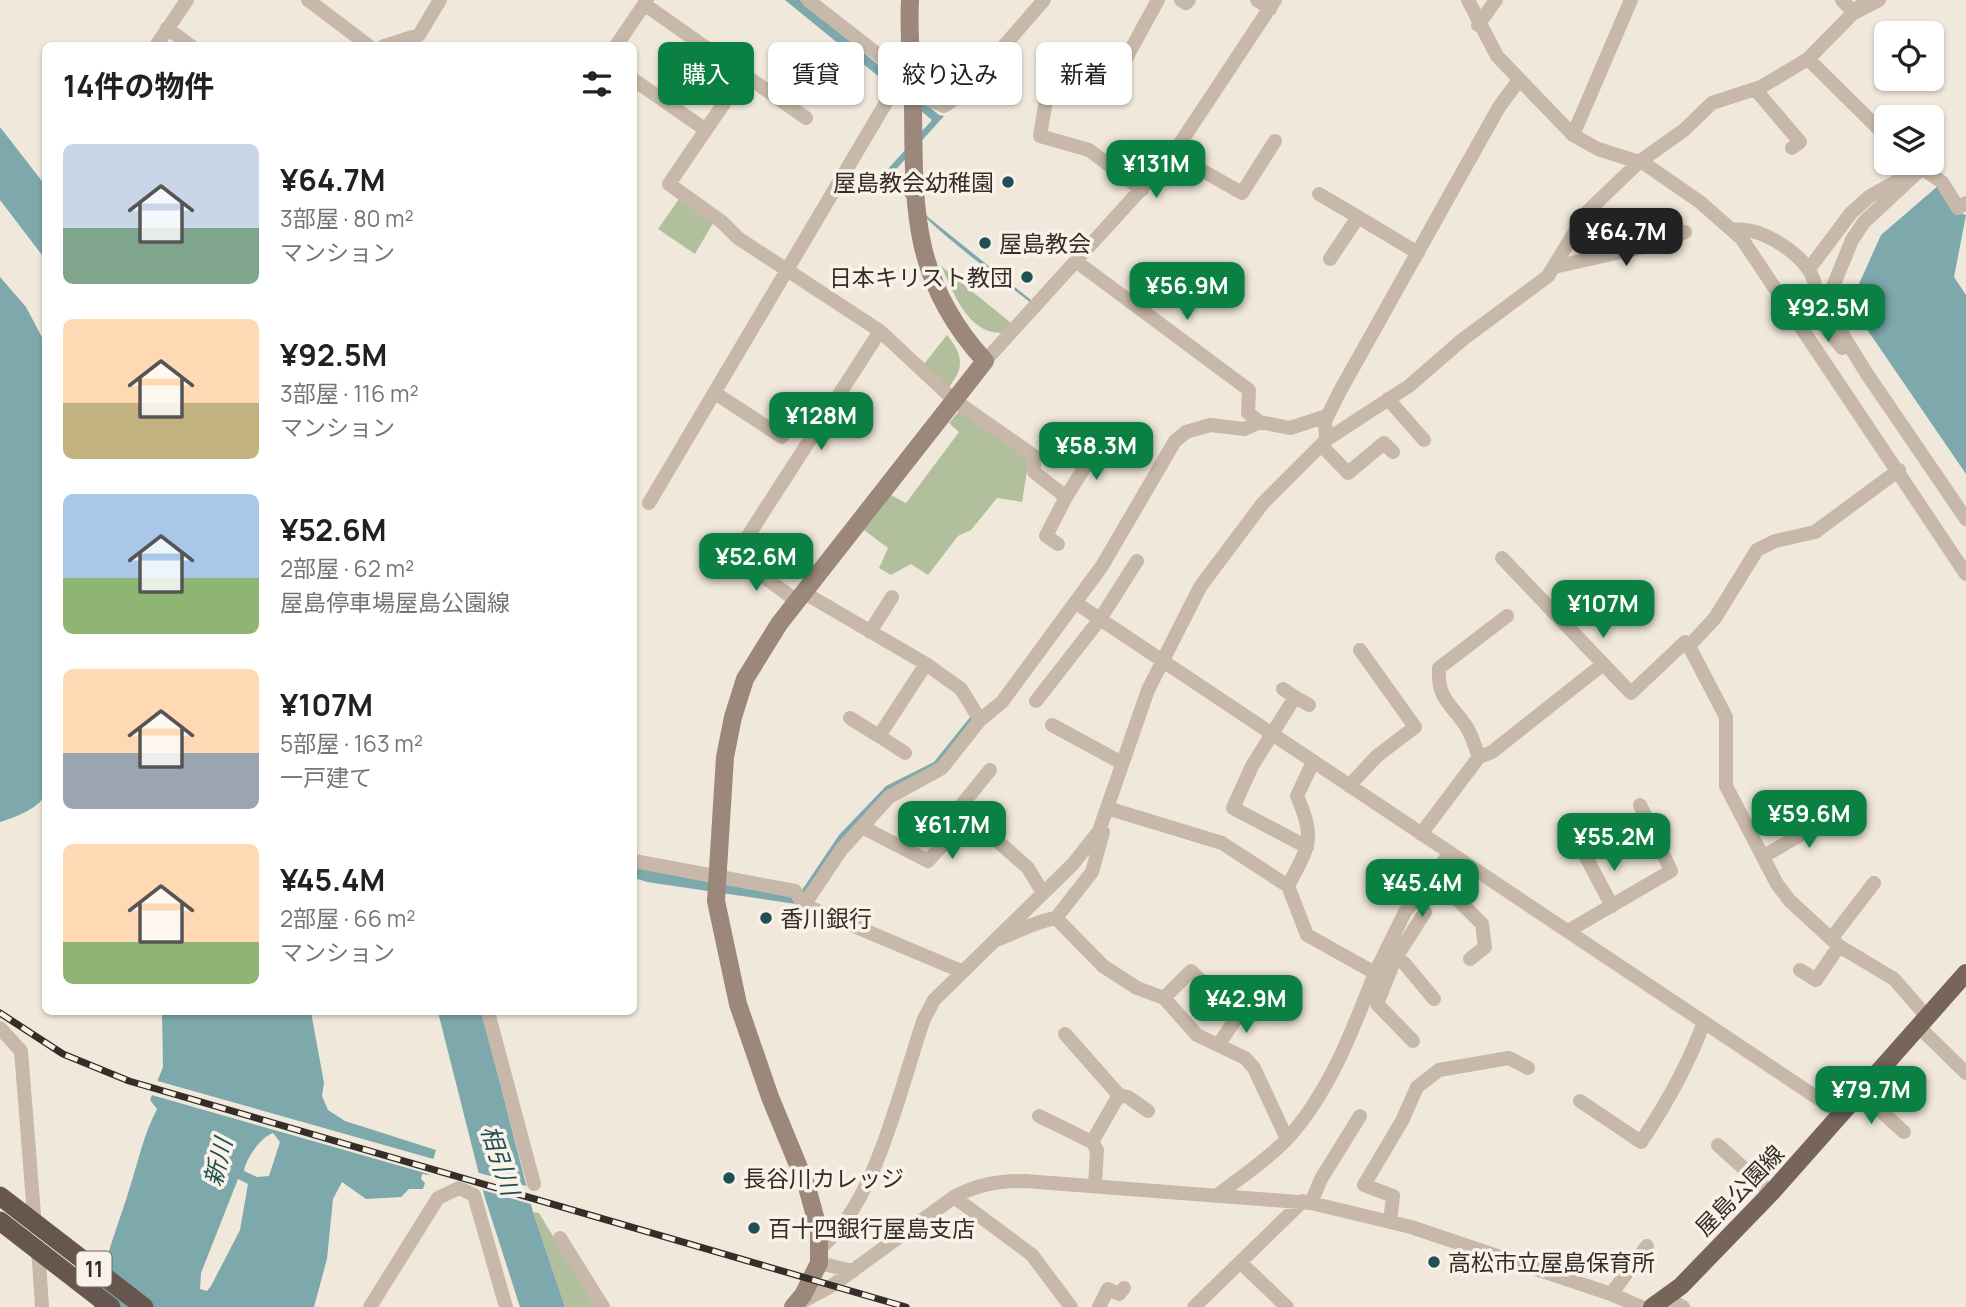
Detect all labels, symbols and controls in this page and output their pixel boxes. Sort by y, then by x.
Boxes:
map controls [1874,21,1944,175]
button: locate [1874,21,1944,91]
chip: 購入 [658,42,754,105]
chip: 賃貸 [768,42,864,105]
chip: 絞り込み [878,42,1022,105]
chip: 新着 [1036,42,1132,105]
text: 14件の物件 [63,65,214,106]
icon: filters [578,65,616,103]
button: layers [1874,105,1944,175]
pin: ¥131M [1107,140,1205,200]
text: ¥131M [1122,147,1190,179]
text: ¥64.7M [280,159,385,200]
place label: 屋島教会幼稚園 [833,166,994,198]
icon: home [119,172,203,256]
marker: 屋島教会幼稚園 [1000,174,1016,190]
text: 3部屋 · 80 m² [280,202,414,234]
pin: ¥64.7M [1569,208,1683,268]
text: ¥64.7M [1586,215,1666,247]
place label: 屋島教会 [999,227,1091,259]
marker: 屋島教会 [977,235,993,251]
text: マンション [280,236,395,268]
place label: 日本キリスト教団 [829,261,1013,293]
pin: ¥56.9M [1130,262,1244,322]
marker: 日本キリスト教団 [1019,269,1035,285]
text: ¥56.9M [1146,269,1228,301]
pin: ¥92.5M [1771,284,1885,344]
text: ¥92.5M [1787,291,1869,323]
text: ¥92.5M [280,334,387,375]
icon: home [119,347,203,431]
text: 3部屋 · 116 m² [280,377,419,409]
pin: ¥128M [772,392,870,452]
text: ¥128M [785,399,857,431]
text: マンション [280,411,395,443]
pin: ¥58.3M [1039,422,1153,482]
text: ¥58.3M [1055,429,1137,461]
text: ¥52.6M [280,509,386,550]
icon: home [119,522,203,606]
pin: ¥52.6M [699,534,813,593]
text: ¥52.6M [715,540,797,572]
text: 2部屋 · 62 m² [280,552,414,584]
pin: ¥107M [1554,580,1652,640]
text: 屋島停車場屋島公園線 [280,586,510,618]
text: ¥107M [1567,587,1639,619]
text: ¥107M [280,684,373,725]
icon: home [119,697,203,781]
text: 5部屋 · 163 m² [280,727,423,759]
text: 一戸建て [280,761,372,793]
pin: ¥59.6M [1752,790,1866,850]
text: ¥59.6M [1768,797,1850,829]
pin: ¥61.7M [895,802,1009,861]
text: ¥61.7M [914,808,990,840]
pin: ¥55.2M [1557,814,1671,873]
text: ¥55.2M [1573,820,1655,852]
text: ¥45.4M [280,859,385,900]
pin: ¥45.4M [1365,860,1479,919]
text: ¥45.4M [1382,866,1462,898]
icon: home [119,872,203,956]
text: 2部屋 · 66 m² [280,902,415,934]
place label: 香川銀行 [780,902,872,934]
marker: 香川銀行 [758,910,774,926]
text: マンション [280,936,395,968]
pin: ¥42.9M [1189,976,1303,1035]
text: ¥42.9M [1205,982,1287,1014]
pin: ¥79.7M [1814,1066,1928,1126]
text: ¥79.7M [1831,1073,1911,1105]
water label: 相引川 [474,1121,529,1202]
water label: 新川 [195,1132,240,1189]
street label: 屋島公園線 [1688,1138,1790,1242]
place label: 長谷川カレッジ [743,1162,904,1194]
marker: 長谷川カレッジ [721,1170,737,1186]
place label: 百十四銀行屋島支店 [768,1212,975,1244]
marker: 百十四銀行屋島支店 [746,1220,762,1236]
place label: 高松市立屋島保育所 [1448,1246,1655,1278]
road number: 11 [76,1252,112,1286]
marker: 高松市立屋島保育所 [1426,1254,1442,1270]

